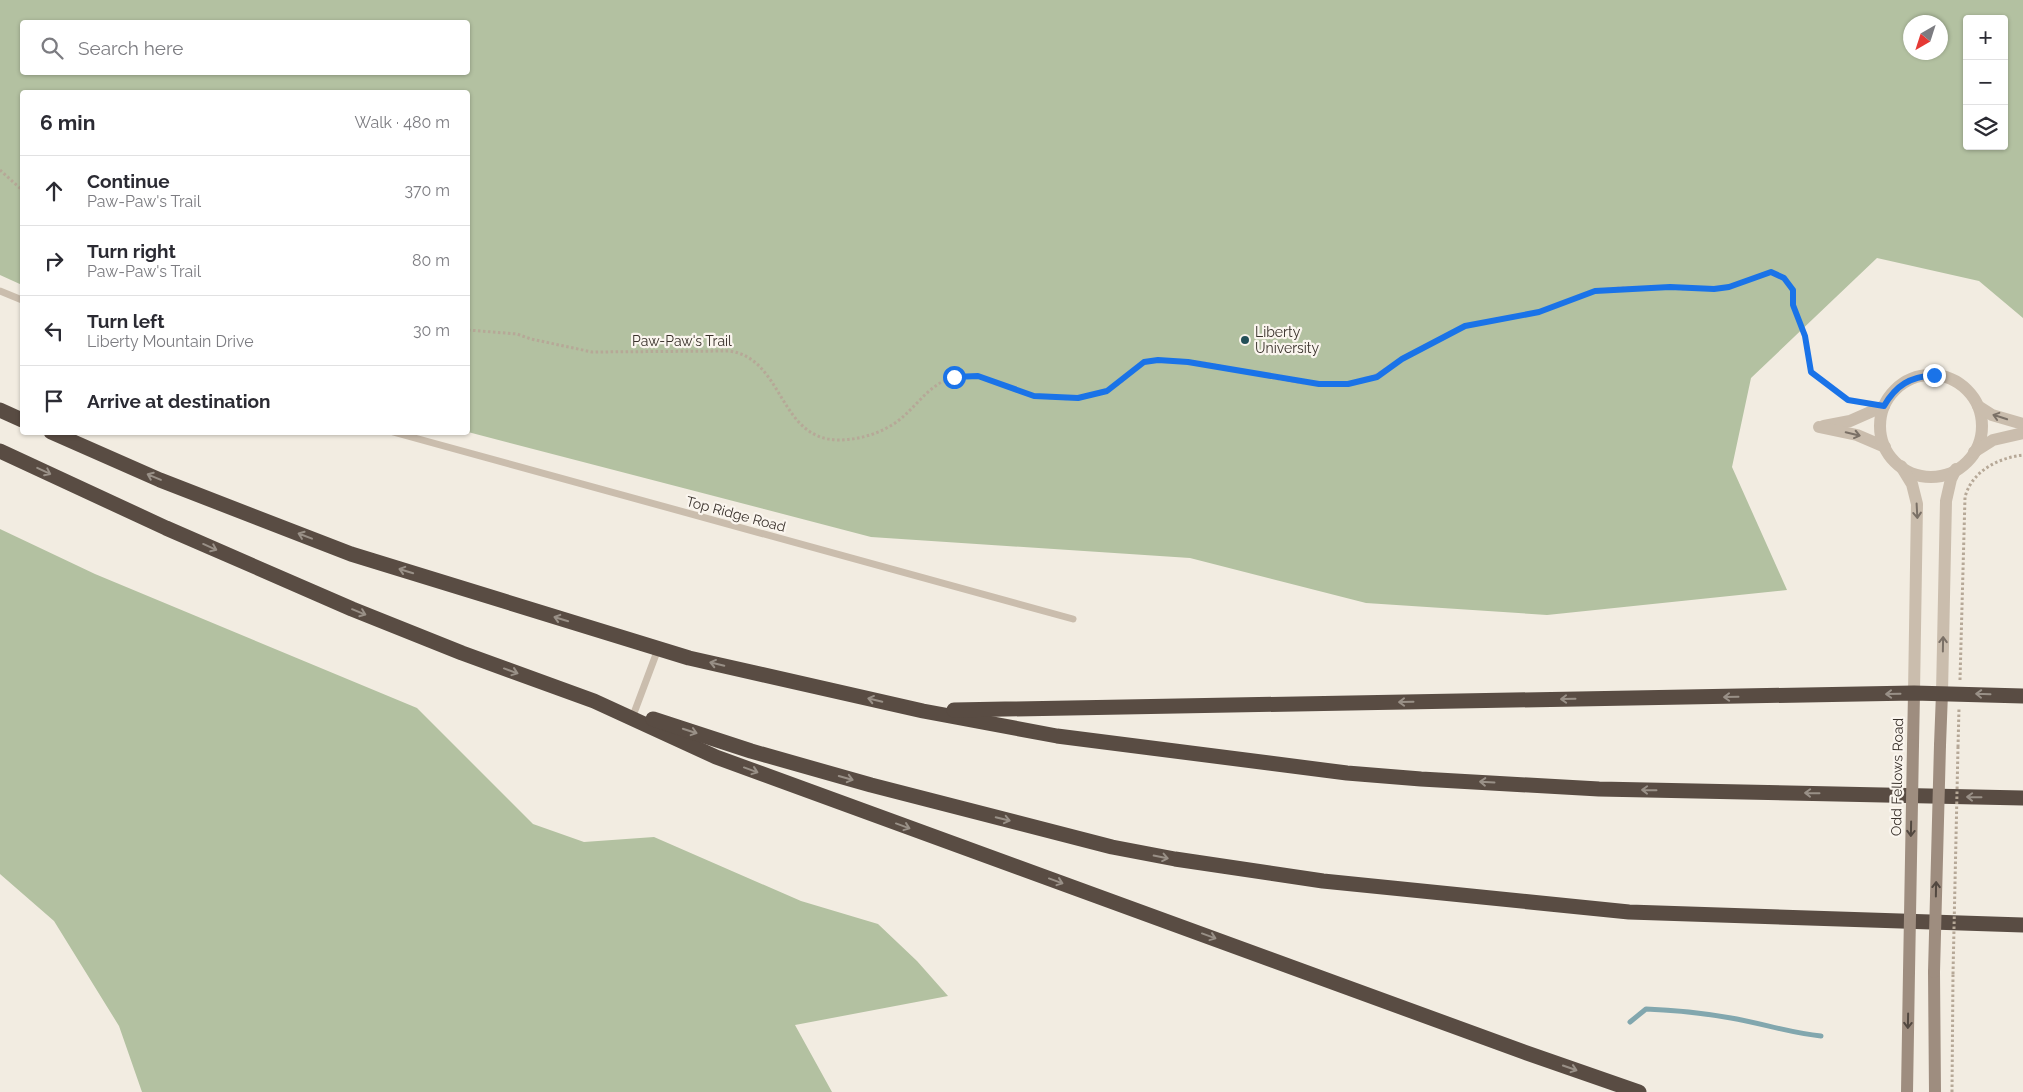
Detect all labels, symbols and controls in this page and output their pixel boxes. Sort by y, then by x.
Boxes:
north arrow [1903,15,1948,60]
map controls [1963,15,2008,150]
button: + [1963,15,2008,60]
search box [20,20,470,75]
icon: search [38,34,66,62]
text: Search here [78,37,184,59]
button: − [1963,60,2008,105]
button: layers [1963,105,2008,150]
text: 6 min [40,110,95,135]
text: Walk · 480 m [355,113,450,132]
text: Continue [87,170,170,192]
icon: ahead [40,177,68,205]
text: 370 m [404,181,450,200]
text: Paw-Paw's Trail [87,192,201,211]
text: Turn right [87,240,176,262]
icon: right [40,247,68,275]
text: 80 m [412,251,450,270]
text: Paw-Paw's Trail [87,262,201,281]
text: Turn left [87,310,164,332]
icon: left [40,317,68,345]
text: 30 m [413,321,450,340]
place label: Liberty University [1255,324,1320,356]
text: Liberty Mountain Drive [87,332,254,351]
street label: Paw-Paw's Trail [632,333,732,349]
marker: Liberty University [1239,334,1251,346]
route end [1923,364,1946,387]
route start [943,366,966,389]
icon: arrive [40,387,68,415]
text: Arrive at destination [87,390,271,412]
one-way arrow [1992,412,2008,421]
one-way arrow [1844,430,1860,439]
one-way arrow [36,467,51,477]
one-way arrow [147,472,162,481]
street label: Top Ridge Road [684,493,788,535]
one-way arrow [1912,503,1921,519]
one-way arrow [298,531,313,540]
one-way arrow [202,543,217,553]
one-way arrow [398,565,414,575]
one-way arrow [351,608,366,617]
one-way arrow [553,613,569,623]
one-way arrow [1938,637,1948,653]
one-way arrow [709,659,725,668]
one-way arrow [502,667,518,676]
one-way arrow [1886,689,1902,699]
one-way arrow [1975,690,1991,699]
one-way arrow [1723,692,1739,701]
one-way arrow [868,695,884,704]
one-way arrow [1561,695,1577,704]
one-way arrow [1398,697,1414,707]
street label: Odd Fellows Road [1888,718,1906,836]
one-way arrow [682,727,698,737]
one-way arrow [743,766,758,775]
one-way arrow [838,774,854,784]
one-way arrow [1479,778,1495,787]
one-way arrow [1642,785,1658,795]
one-way arrow [1804,788,1820,798]
one-way arrow [1967,792,1983,801]
one-way arrow [995,815,1011,824]
one-way arrow [1906,820,1916,837]
one-way arrow [895,822,910,831]
one-way arrow [1153,852,1169,862]
one-way arrow [1048,877,1063,886]
one-way arrow [1931,881,1941,897]
one-way arrow [1201,932,1216,941]
one-way arrow [1903,1012,1913,1029]
one-way arrow [1562,1064,1578,1074]

